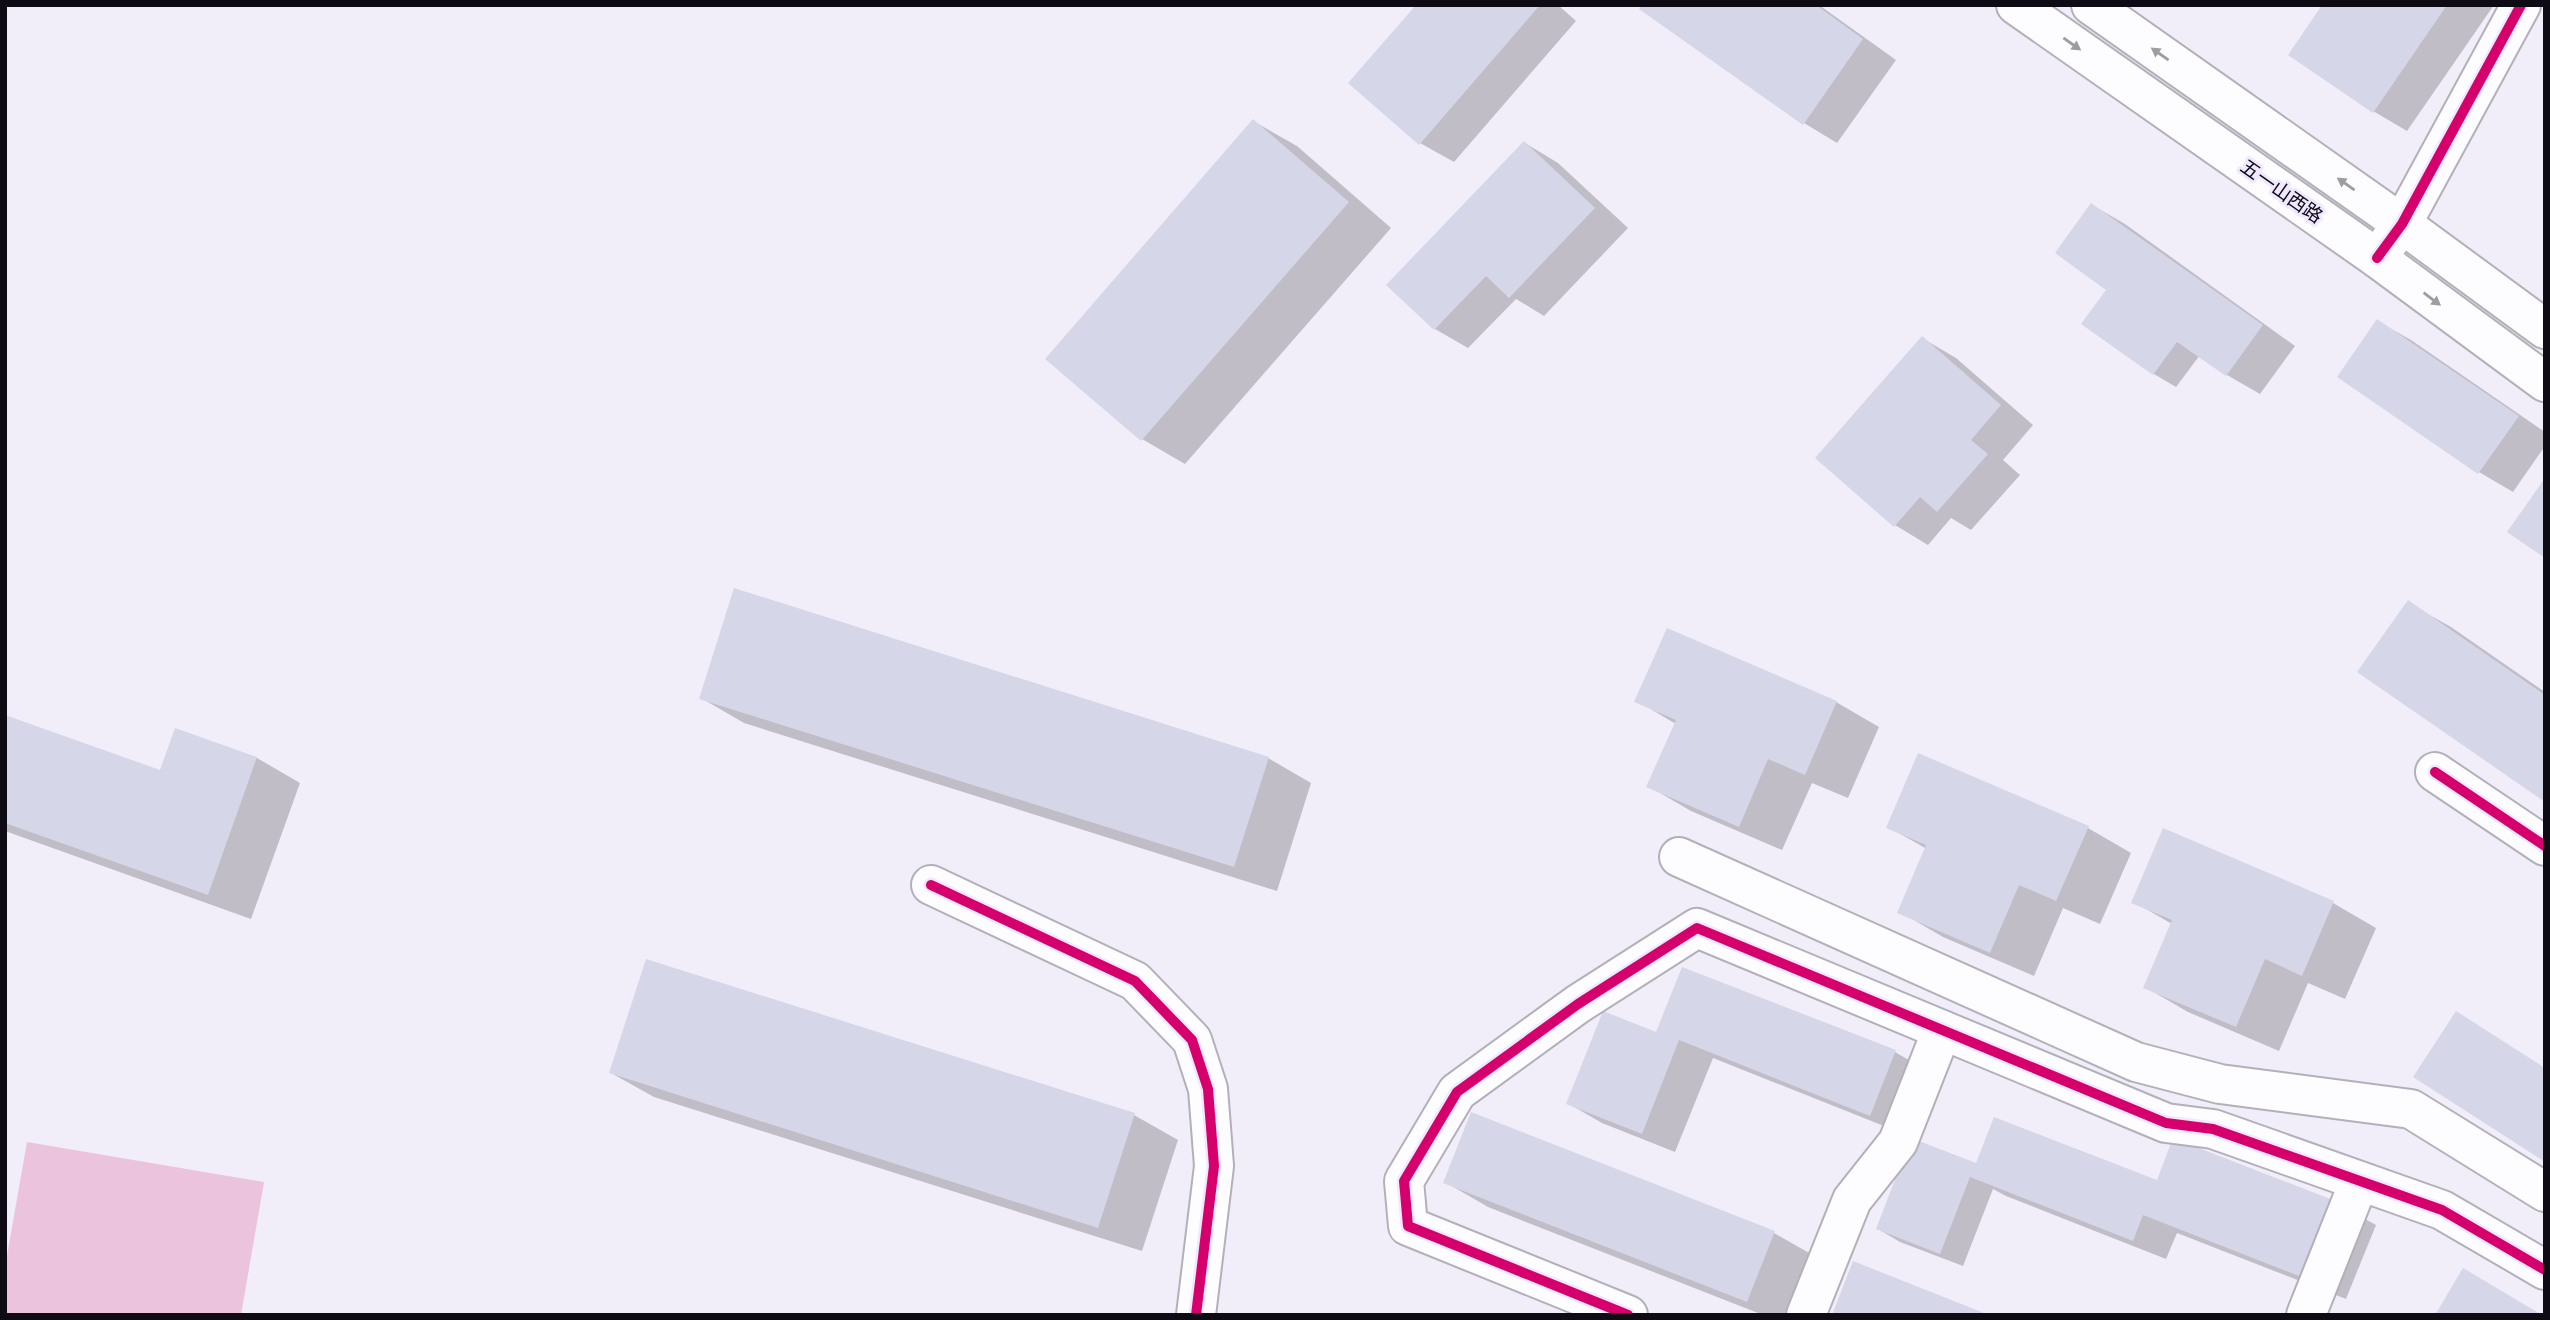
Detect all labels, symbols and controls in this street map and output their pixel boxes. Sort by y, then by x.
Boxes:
one-way arrow [2063,37,2081,51]
one-way arrow [2151,47,2169,61]
street label: 五一山西路 [2236,153,2328,229]
one-way arrow [2337,177,2355,191]
one-way arrow [2423,291,2441,305]

